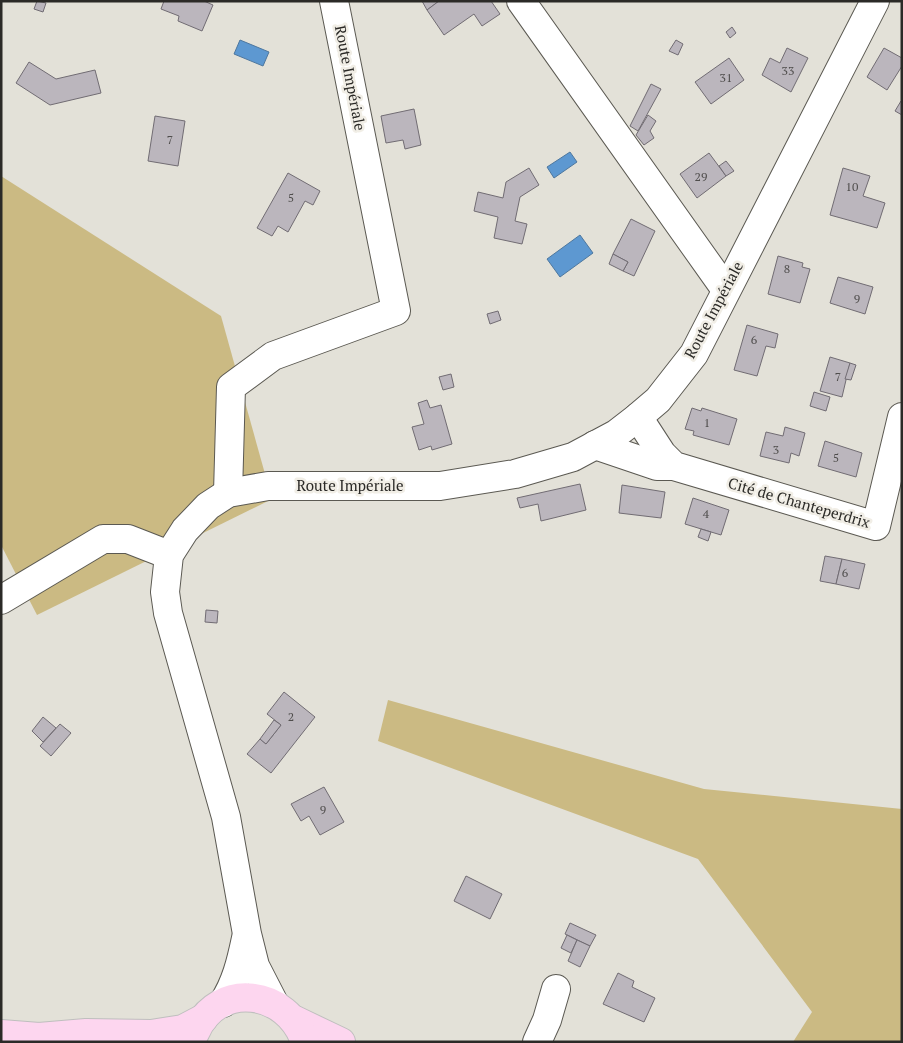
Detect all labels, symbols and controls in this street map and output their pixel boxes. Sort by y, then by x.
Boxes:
street label: Route Impériale [331,23,371,132]
house number: 33 [782,63,794,78]
house number: 31 [720,70,732,85]
house number: 7 [167,132,173,147]
house number: 29 [695,169,707,184]
house number: 10 [846,179,858,194]
house number: 5 [288,190,294,205]
street label: Route Impériale [679,258,747,362]
house number: 8 [784,261,790,276]
house number: 9 [854,291,860,306]
house number: 6 [751,332,758,347]
house number: 7 [835,369,841,384]
house number: 1 [704,415,710,430]
house number: 3 [773,442,779,457]
house number: 5 [833,450,839,465]
street label: Cité de Chanteperdrix [726,472,873,532]
street label: Route Impériale [296,475,404,495]
house number: 4 [703,506,710,521]
house number: 6 [842,565,849,580]
house number: 2 [288,709,294,724]
house number: 9 [320,802,326,817]

